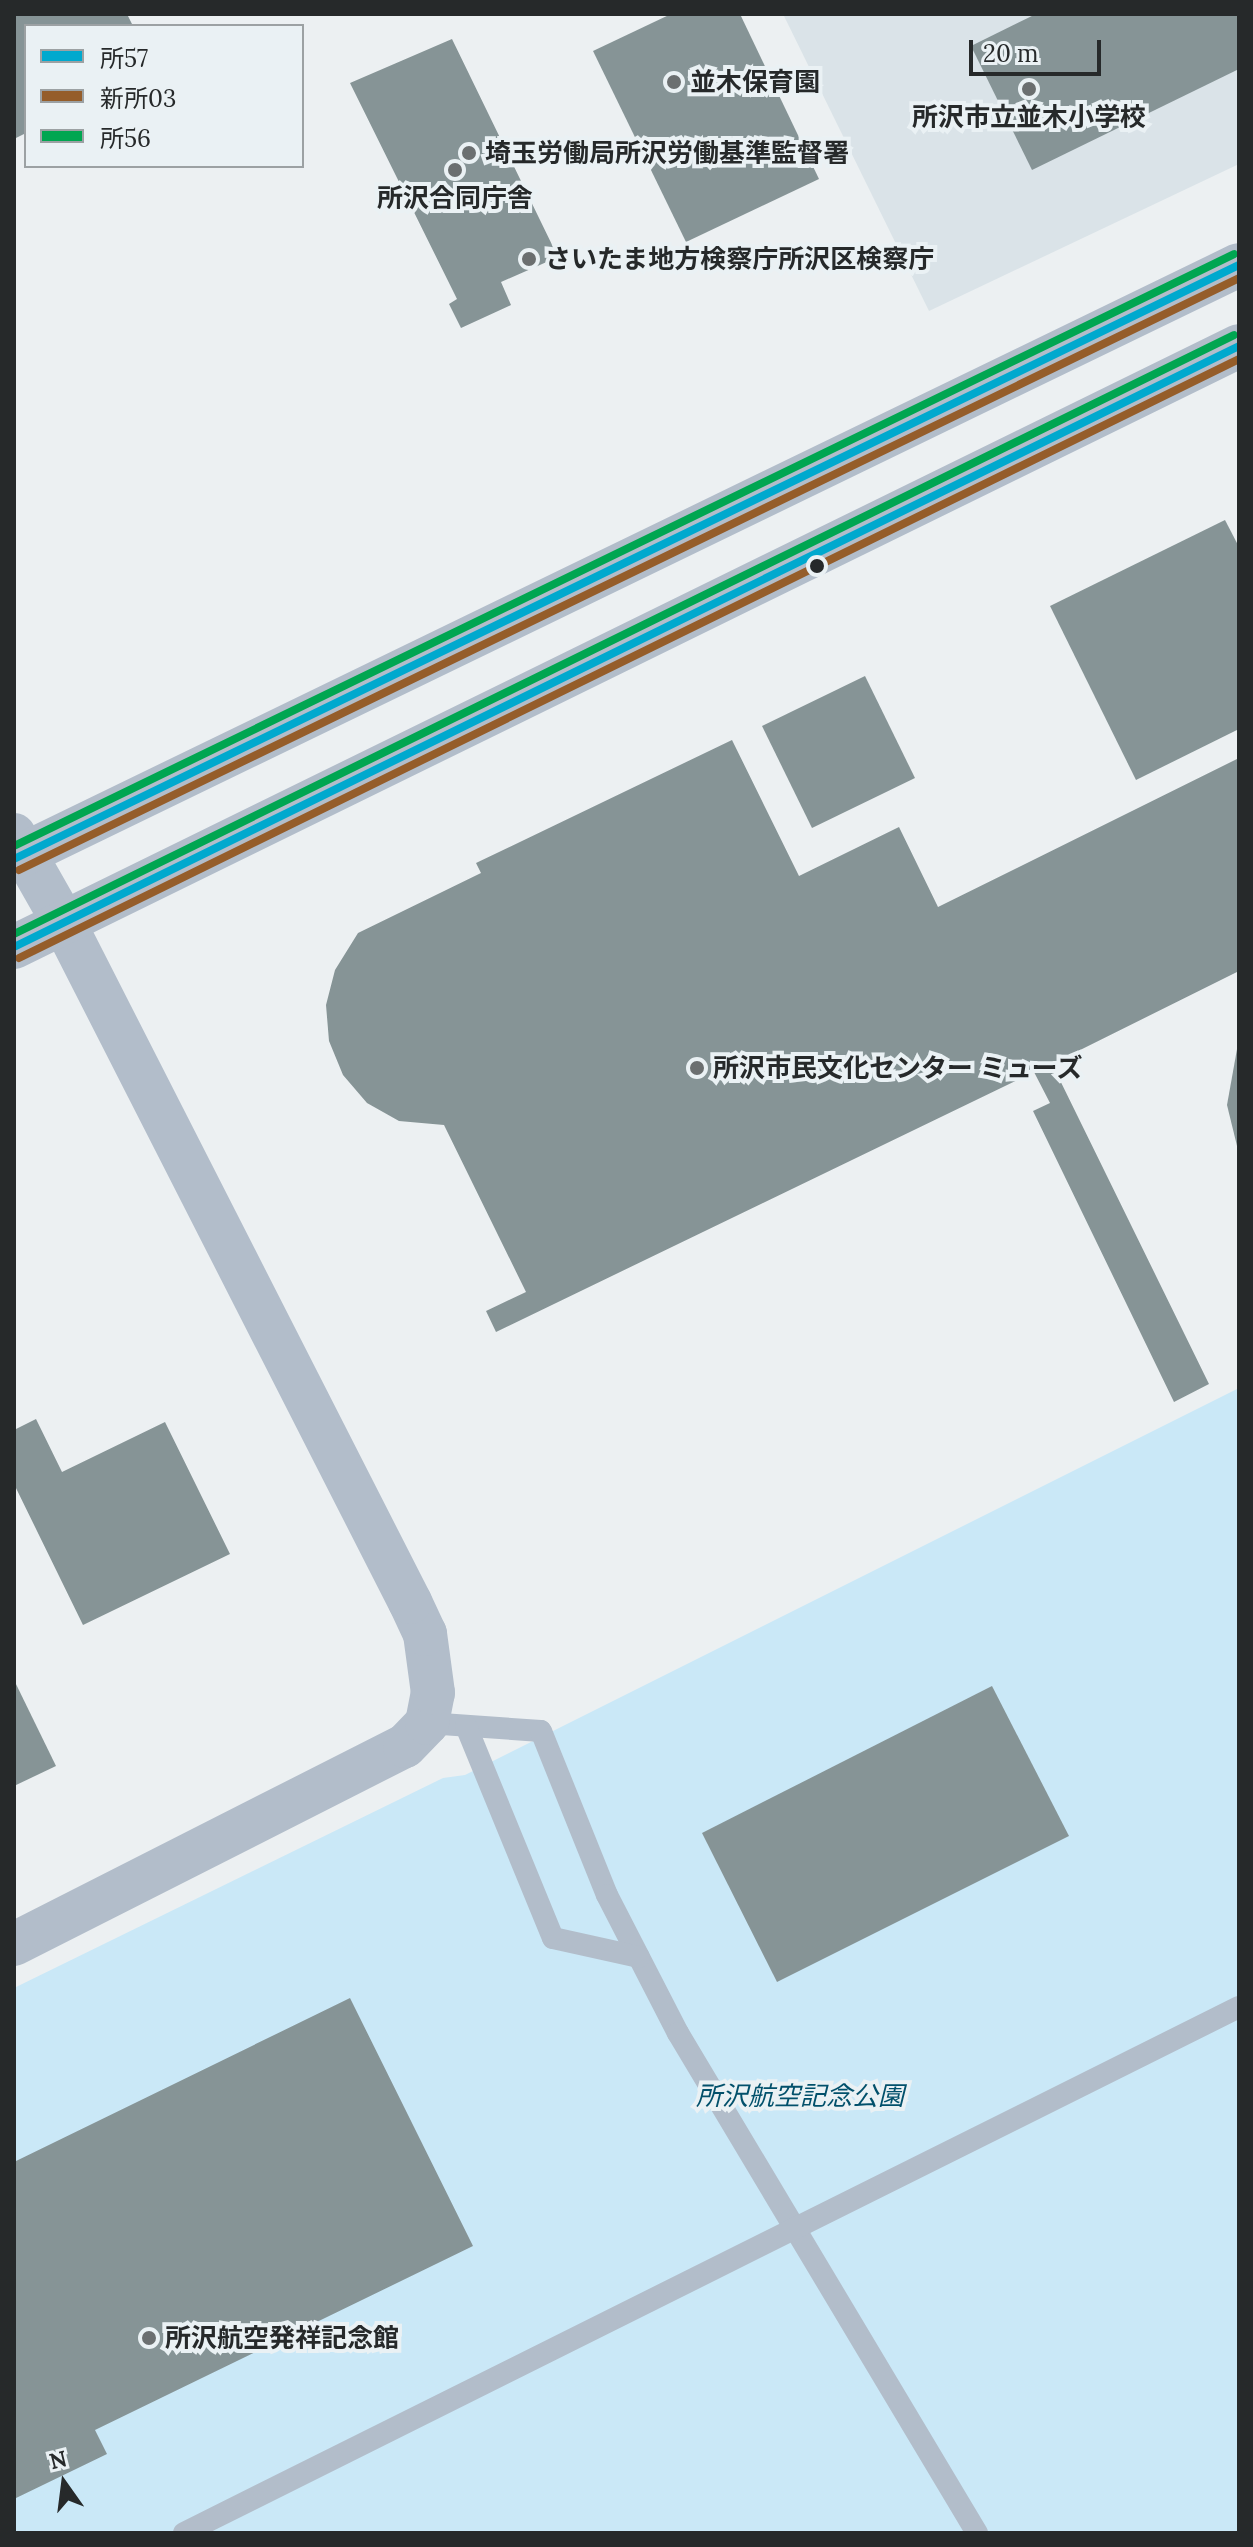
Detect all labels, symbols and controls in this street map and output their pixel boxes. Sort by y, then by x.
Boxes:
legend [24,24,304,168]
scale bar [973,24,1105,74]
text: 20 m [983,38,1039,69]
text: 所57 [100,43,148,74]
place label: 並木保育園 [690,66,820,98]
marker: 並木保育園 [665,73,683,91]
marker: 所沢市立並木小学校 [1020,80,1038,98]
text: 新所03 [100,83,176,114]
place label: 所沢市立並木小学校 [912,101,1146,133]
text: 所56 [100,123,151,154]
place label: 埼玉労働局所沢労働基準監督署 [485,137,849,169]
marker: 埼玉労働局所沢労働基準監督署 [460,144,478,162]
marker: 所沢合同庁舎 [446,161,464,179]
place label: 所沢合同庁舎 [377,182,533,214]
place label: さいたま地方検察庁所沢区検察庁 [545,243,935,275]
marker: さいたま地方検察庁所沢区検察庁 [520,250,538,268]
unlabelled marker [809,558,825,574]
place label: 所沢市民文化センター ミューズ [713,1052,1084,1084]
marker: 所沢市民文化センター ミューズ [688,1059,706,1077]
park label: 所沢航空記念公園 [696,2080,904,2112]
place label: 所沢航空発祥記念館 [165,2322,399,2354]
marker: 所沢航空発祥記念館 [140,2329,158,2347]
north arrow [24,2443,104,2523]
text: N [47,2444,70,2475]

